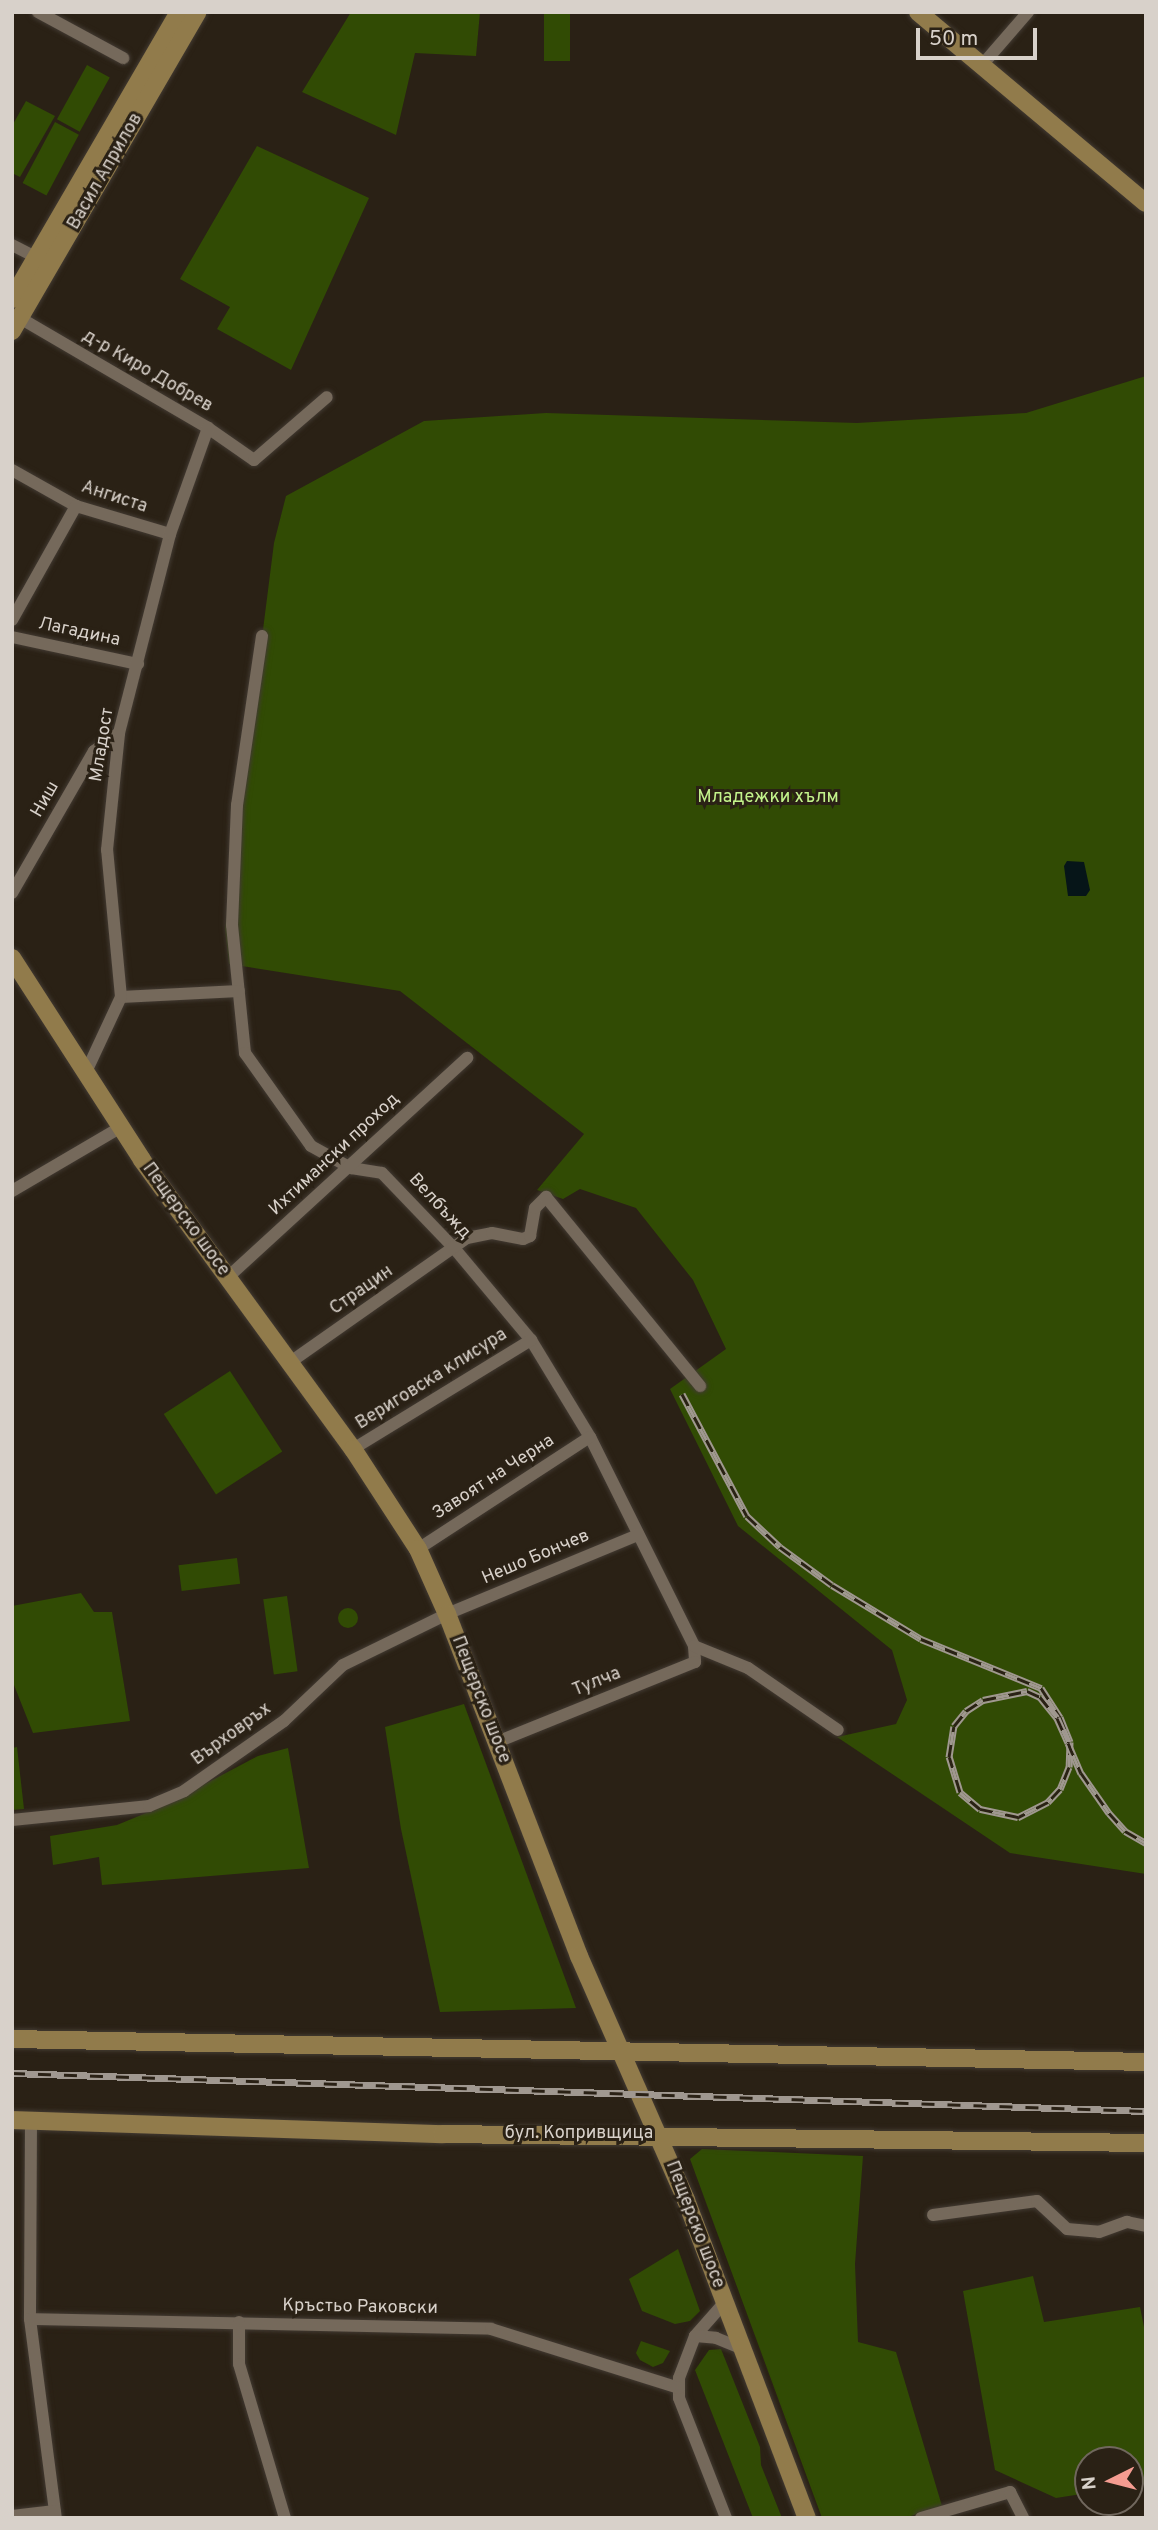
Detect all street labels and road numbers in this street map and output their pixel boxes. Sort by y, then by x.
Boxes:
street label: Васил Априлов [64,110,148,234]
street label: д-р Киро Добрев [78,326,216,418]
street label: Ангиста [78,477,150,519]
street label: Лагадина [36,614,122,652]
street label: Младост [86,706,120,784]
street label: Ниш [27,778,65,822]
street label: Ихтимански проход [265,1089,405,1221]
street label: Пещерско шосе [137,1159,233,1281]
street label: Велбъжд [403,1170,475,1244]
street label: Страцин [326,1261,398,1321]
street label: Вериговска клисура [352,1325,512,1435]
street label: Завоят на Черна [429,1431,559,1525]
street label: Нешо Бончев [479,1526,593,1590]
street label: Пещерско шосе [446,1633,514,1767]
street label: Тулча [570,1664,624,1702]
street label: Върховръх [188,1699,276,1771]
street label: бул. Копривщица [505,2123,653,2145]
street label: Пещерско шосе [660,2158,728,2292]
street label: Кръстьо Раковски [282,2296,438,2320]

